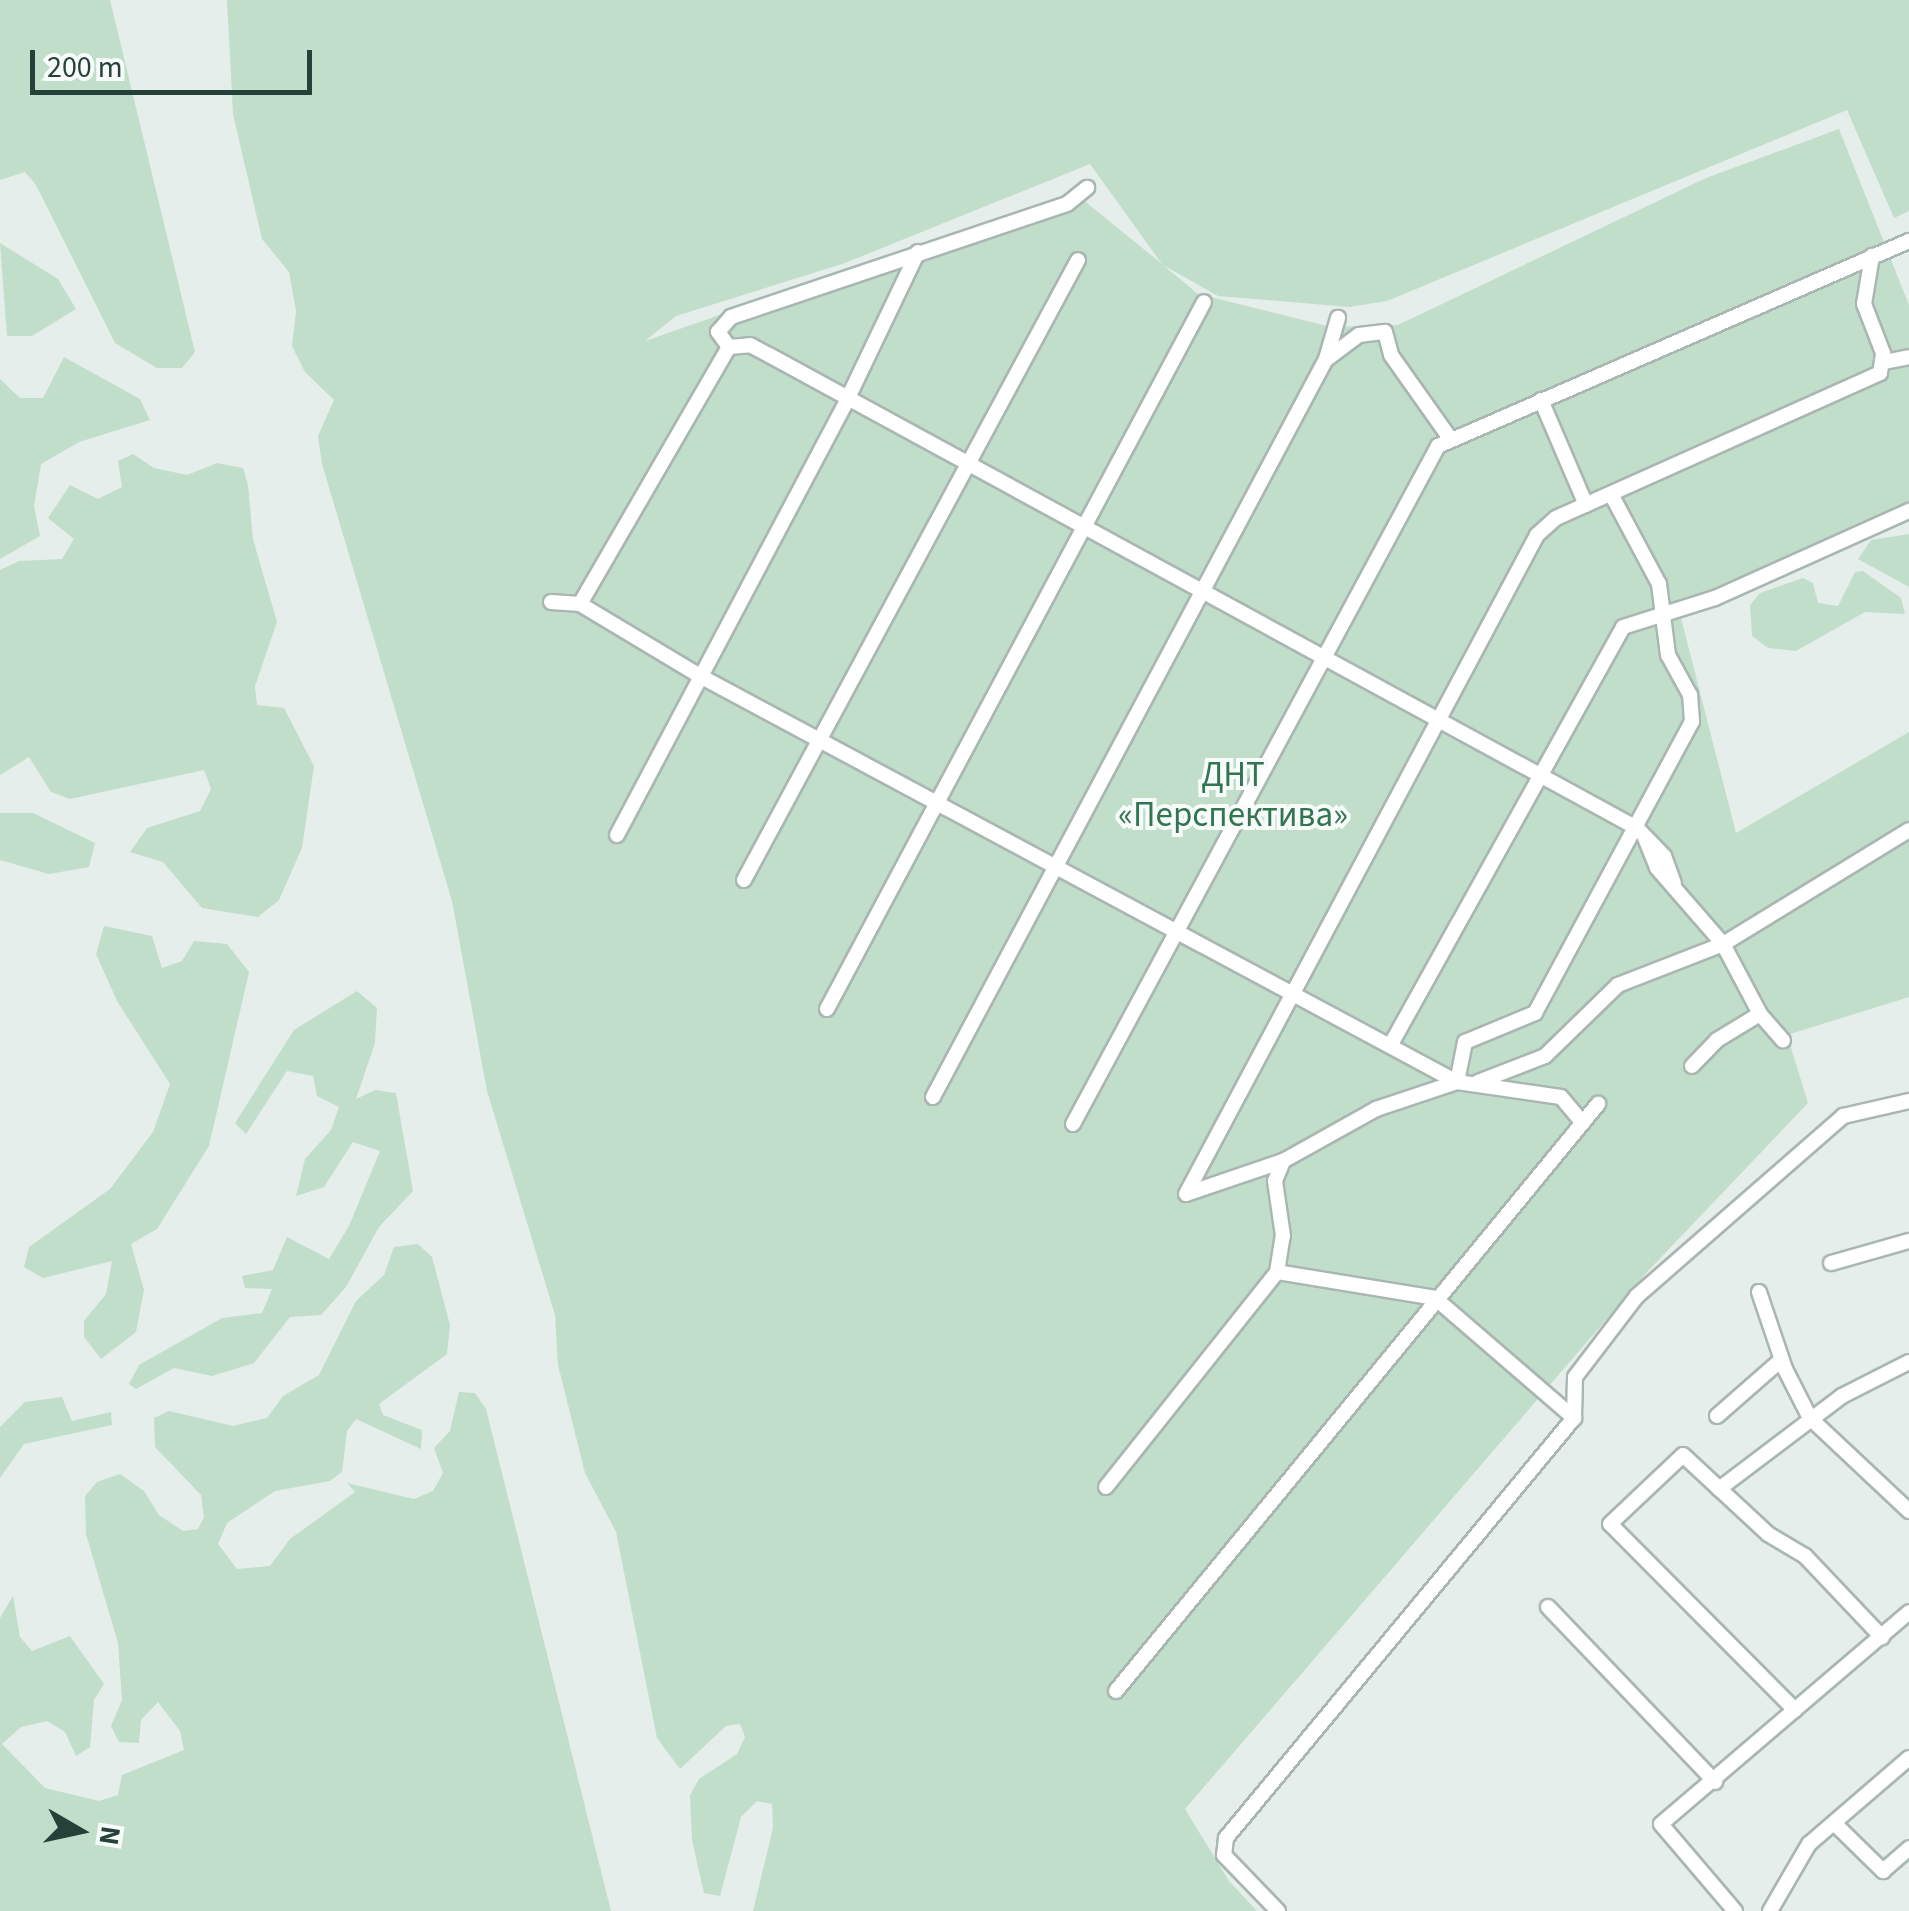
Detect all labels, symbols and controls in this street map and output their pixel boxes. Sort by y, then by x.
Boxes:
scale bar [35,30,318,92]
text: 200 m [47,46,123,89]
park label: ДНТ «Перспектива» [1118,754,1348,836]
north arrow [30,1781,130,1881]
text: N [88,1823,131,1848]

